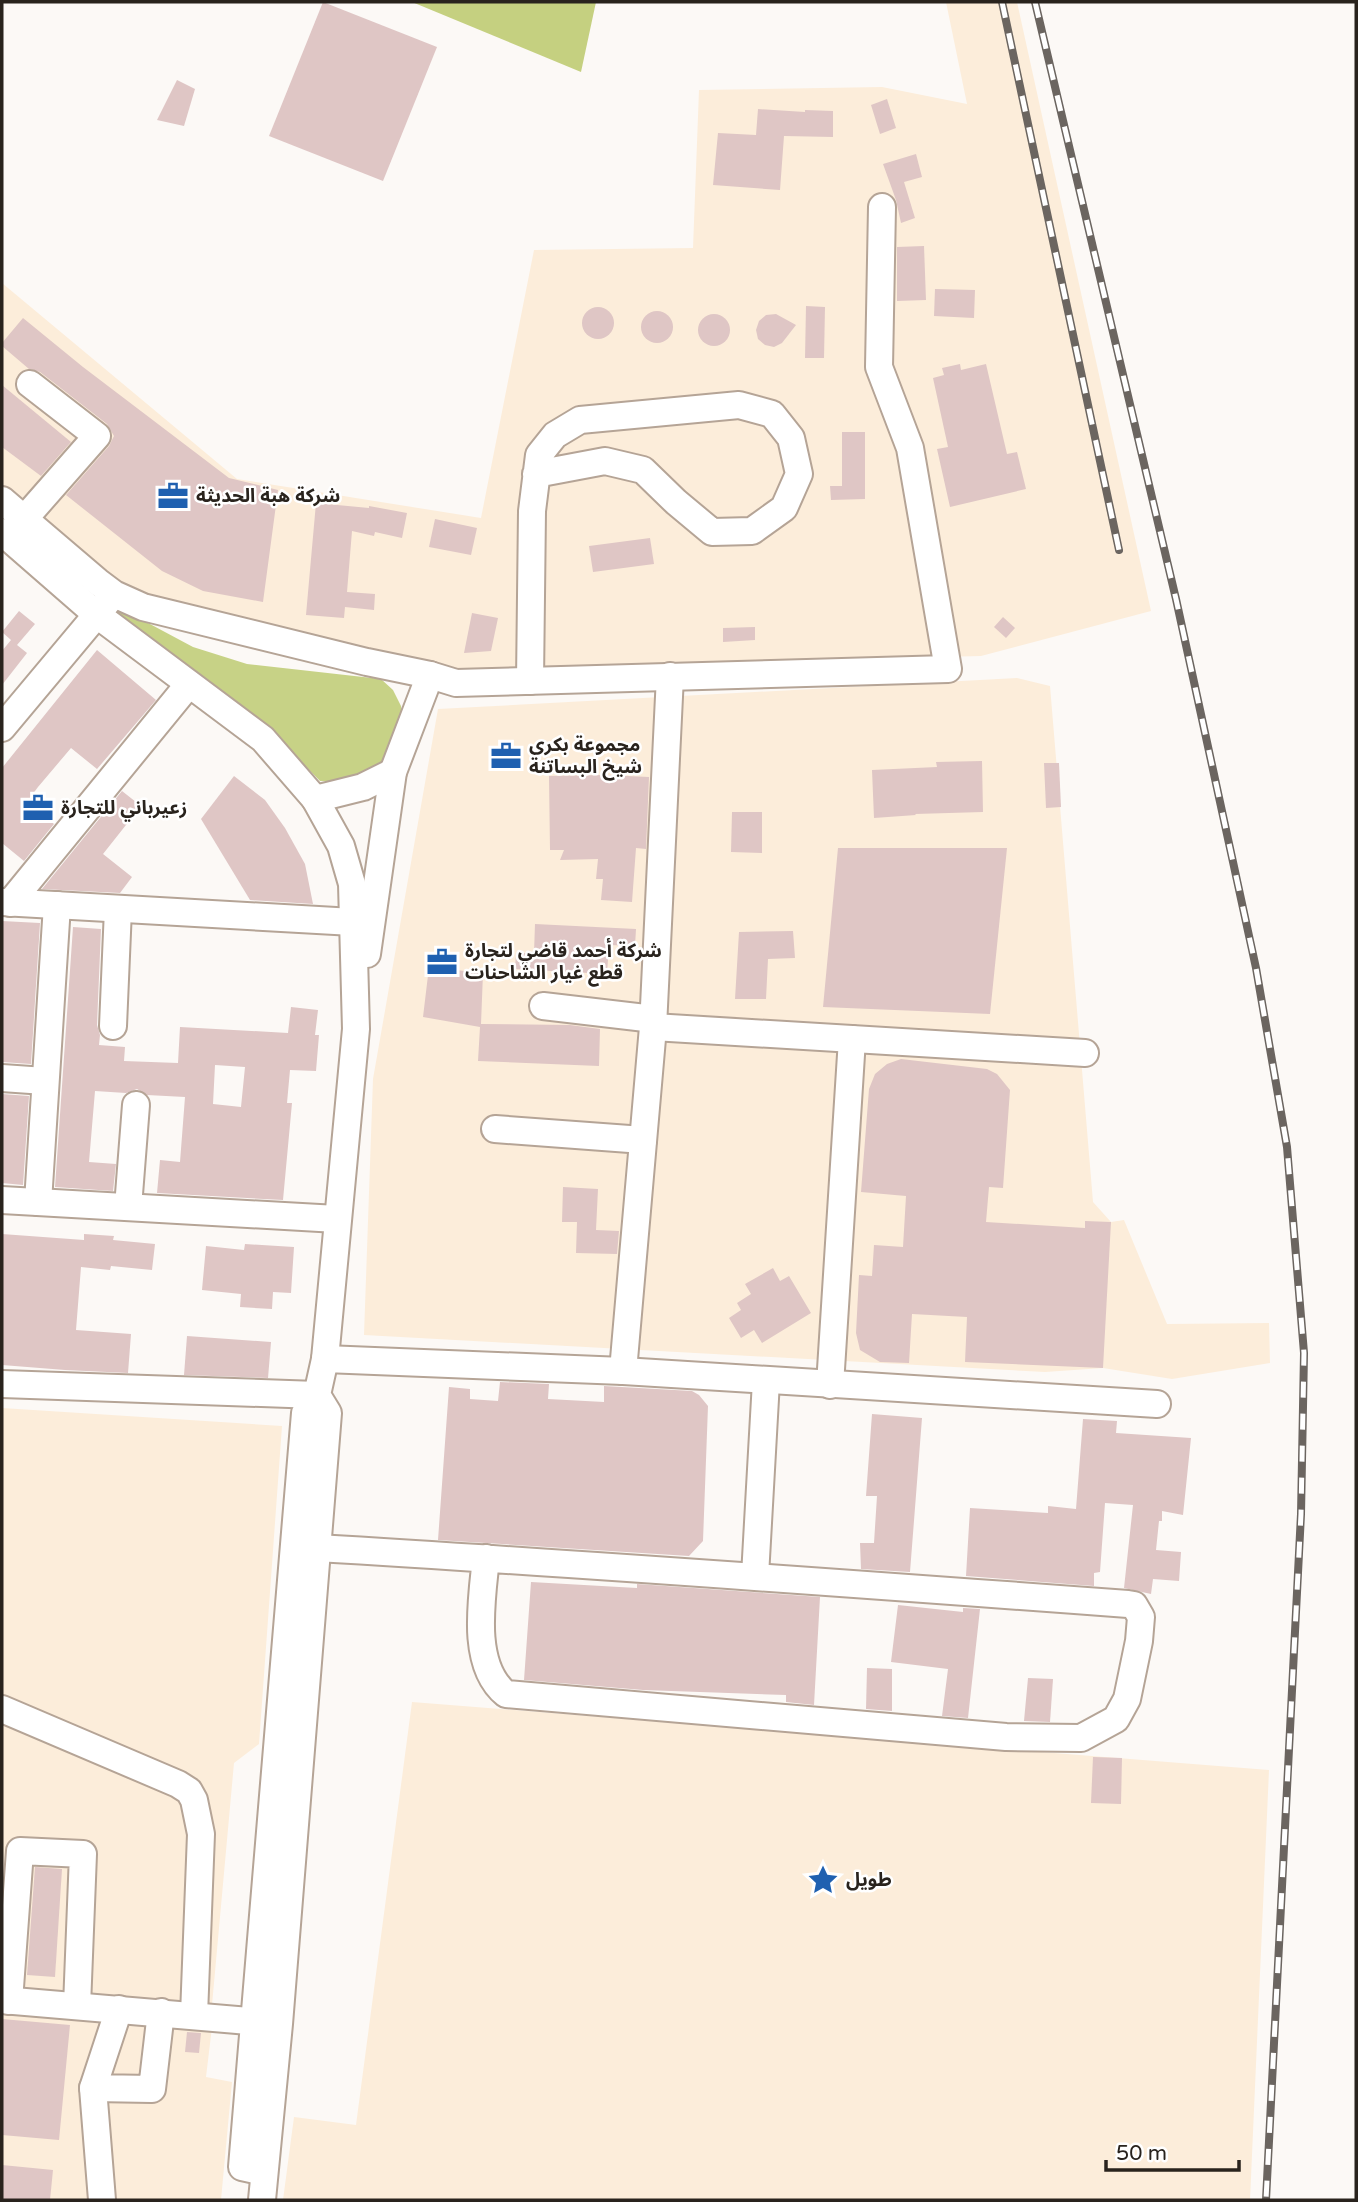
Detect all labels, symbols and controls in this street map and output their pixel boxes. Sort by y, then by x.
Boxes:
office icon: شركة هبة الحديثة [156,479,190,513]
place label: شركة هبة الحديثة [196,485,340,507]
place label: مجموعة بكري شيخ البساتنة [529,734,642,781]
office icon: مجموعة بكري شيخ البساتنة [489,739,523,773]
office icon: زعيرباني للتجارة [21,791,55,825]
place label: زعيرباني للتجارة [61,797,187,822]
place label: شركة أحمد قاضي لتجارة قطع غيار الشاحنات [465,937,662,987]
office icon: شركة أحمد قاضي لتجارة قطع غيار الشاحنات [425,945,459,979]
place icon: طويل [806,1863,840,1897]
place label: طويل [846,1869,892,1891]
scale bar [1106,2128,1239,2172]
text: 50 m [1116,2141,1167,2166]

